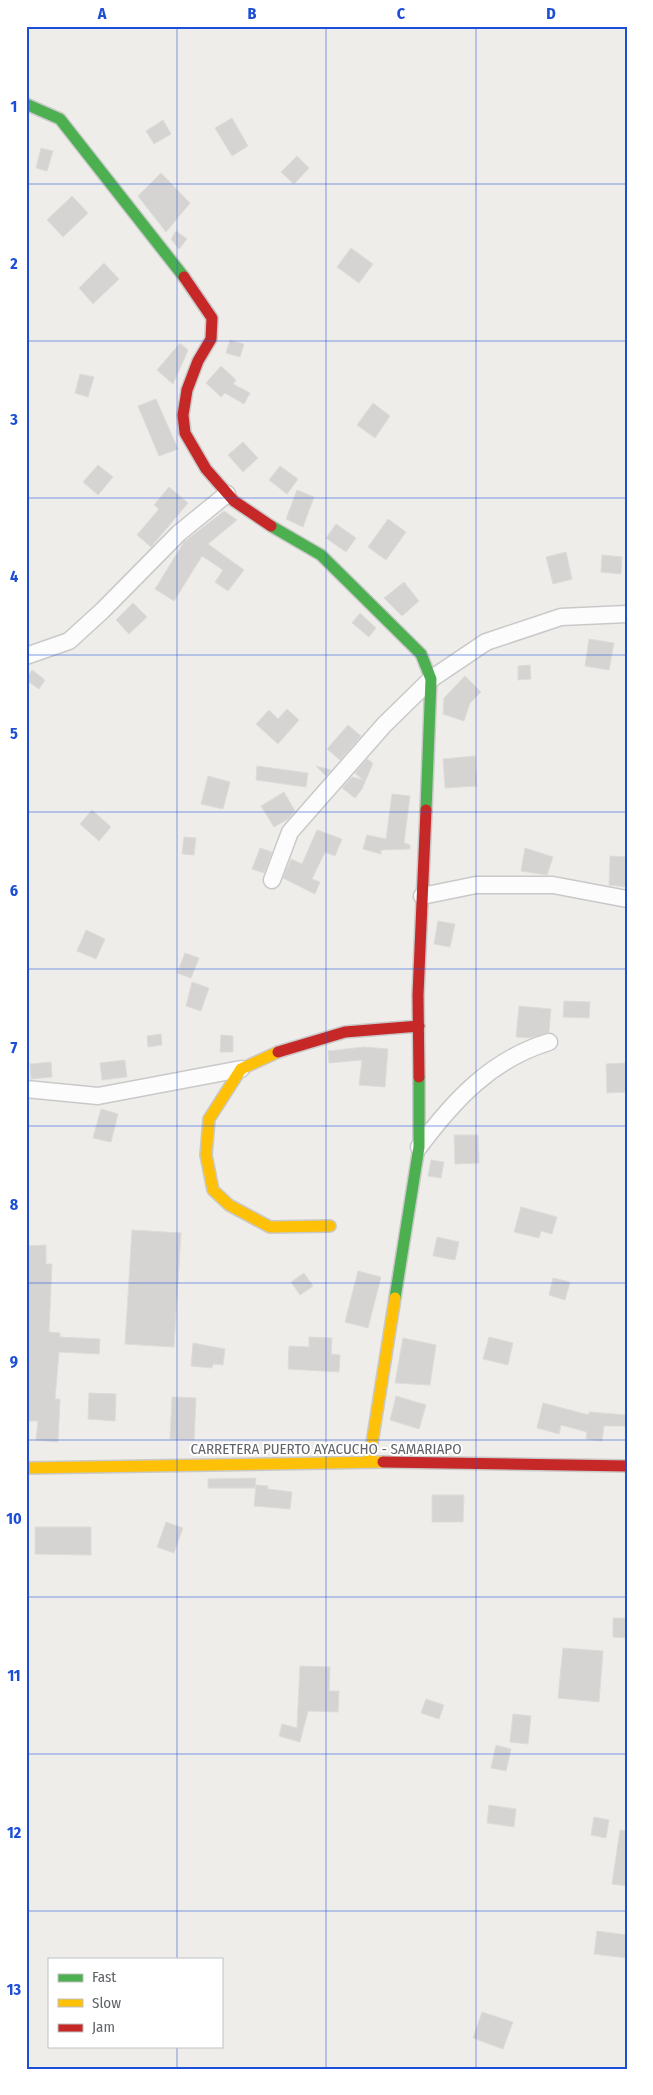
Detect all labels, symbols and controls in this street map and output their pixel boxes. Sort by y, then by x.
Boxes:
text: A [97,4,107,23]
text: B [248,4,257,23]
text: C [397,4,406,23]
text: D [546,4,556,23]
text: 1 [11,97,17,116]
text: 2 [9,254,18,273]
text: 3 [9,410,18,429]
text: 4 [10,567,18,586]
text: 5 [10,724,18,743]
text: 6 [10,881,18,900]
text: 7 [11,1038,18,1057]
text: 8 [10,1195,19,1214]
text: 9 [10,1352,18,1371]
street label: CARRETERA PUERTO AYACUCHO - SAMARIAPO [190,1440,462,1458]
text: 10 [6,1509,22,1528]
text: 11 [7,1666,21,1685]
text: 12 [7,1823,22,1842]
legend [48,1958,222,2048]
text: Fast [92,1968,116,1986]
text: 13 [7,1980,22,1999]
text: Slow [92,1994,121,2012]
text: Jam [92,2018,115,2036]

